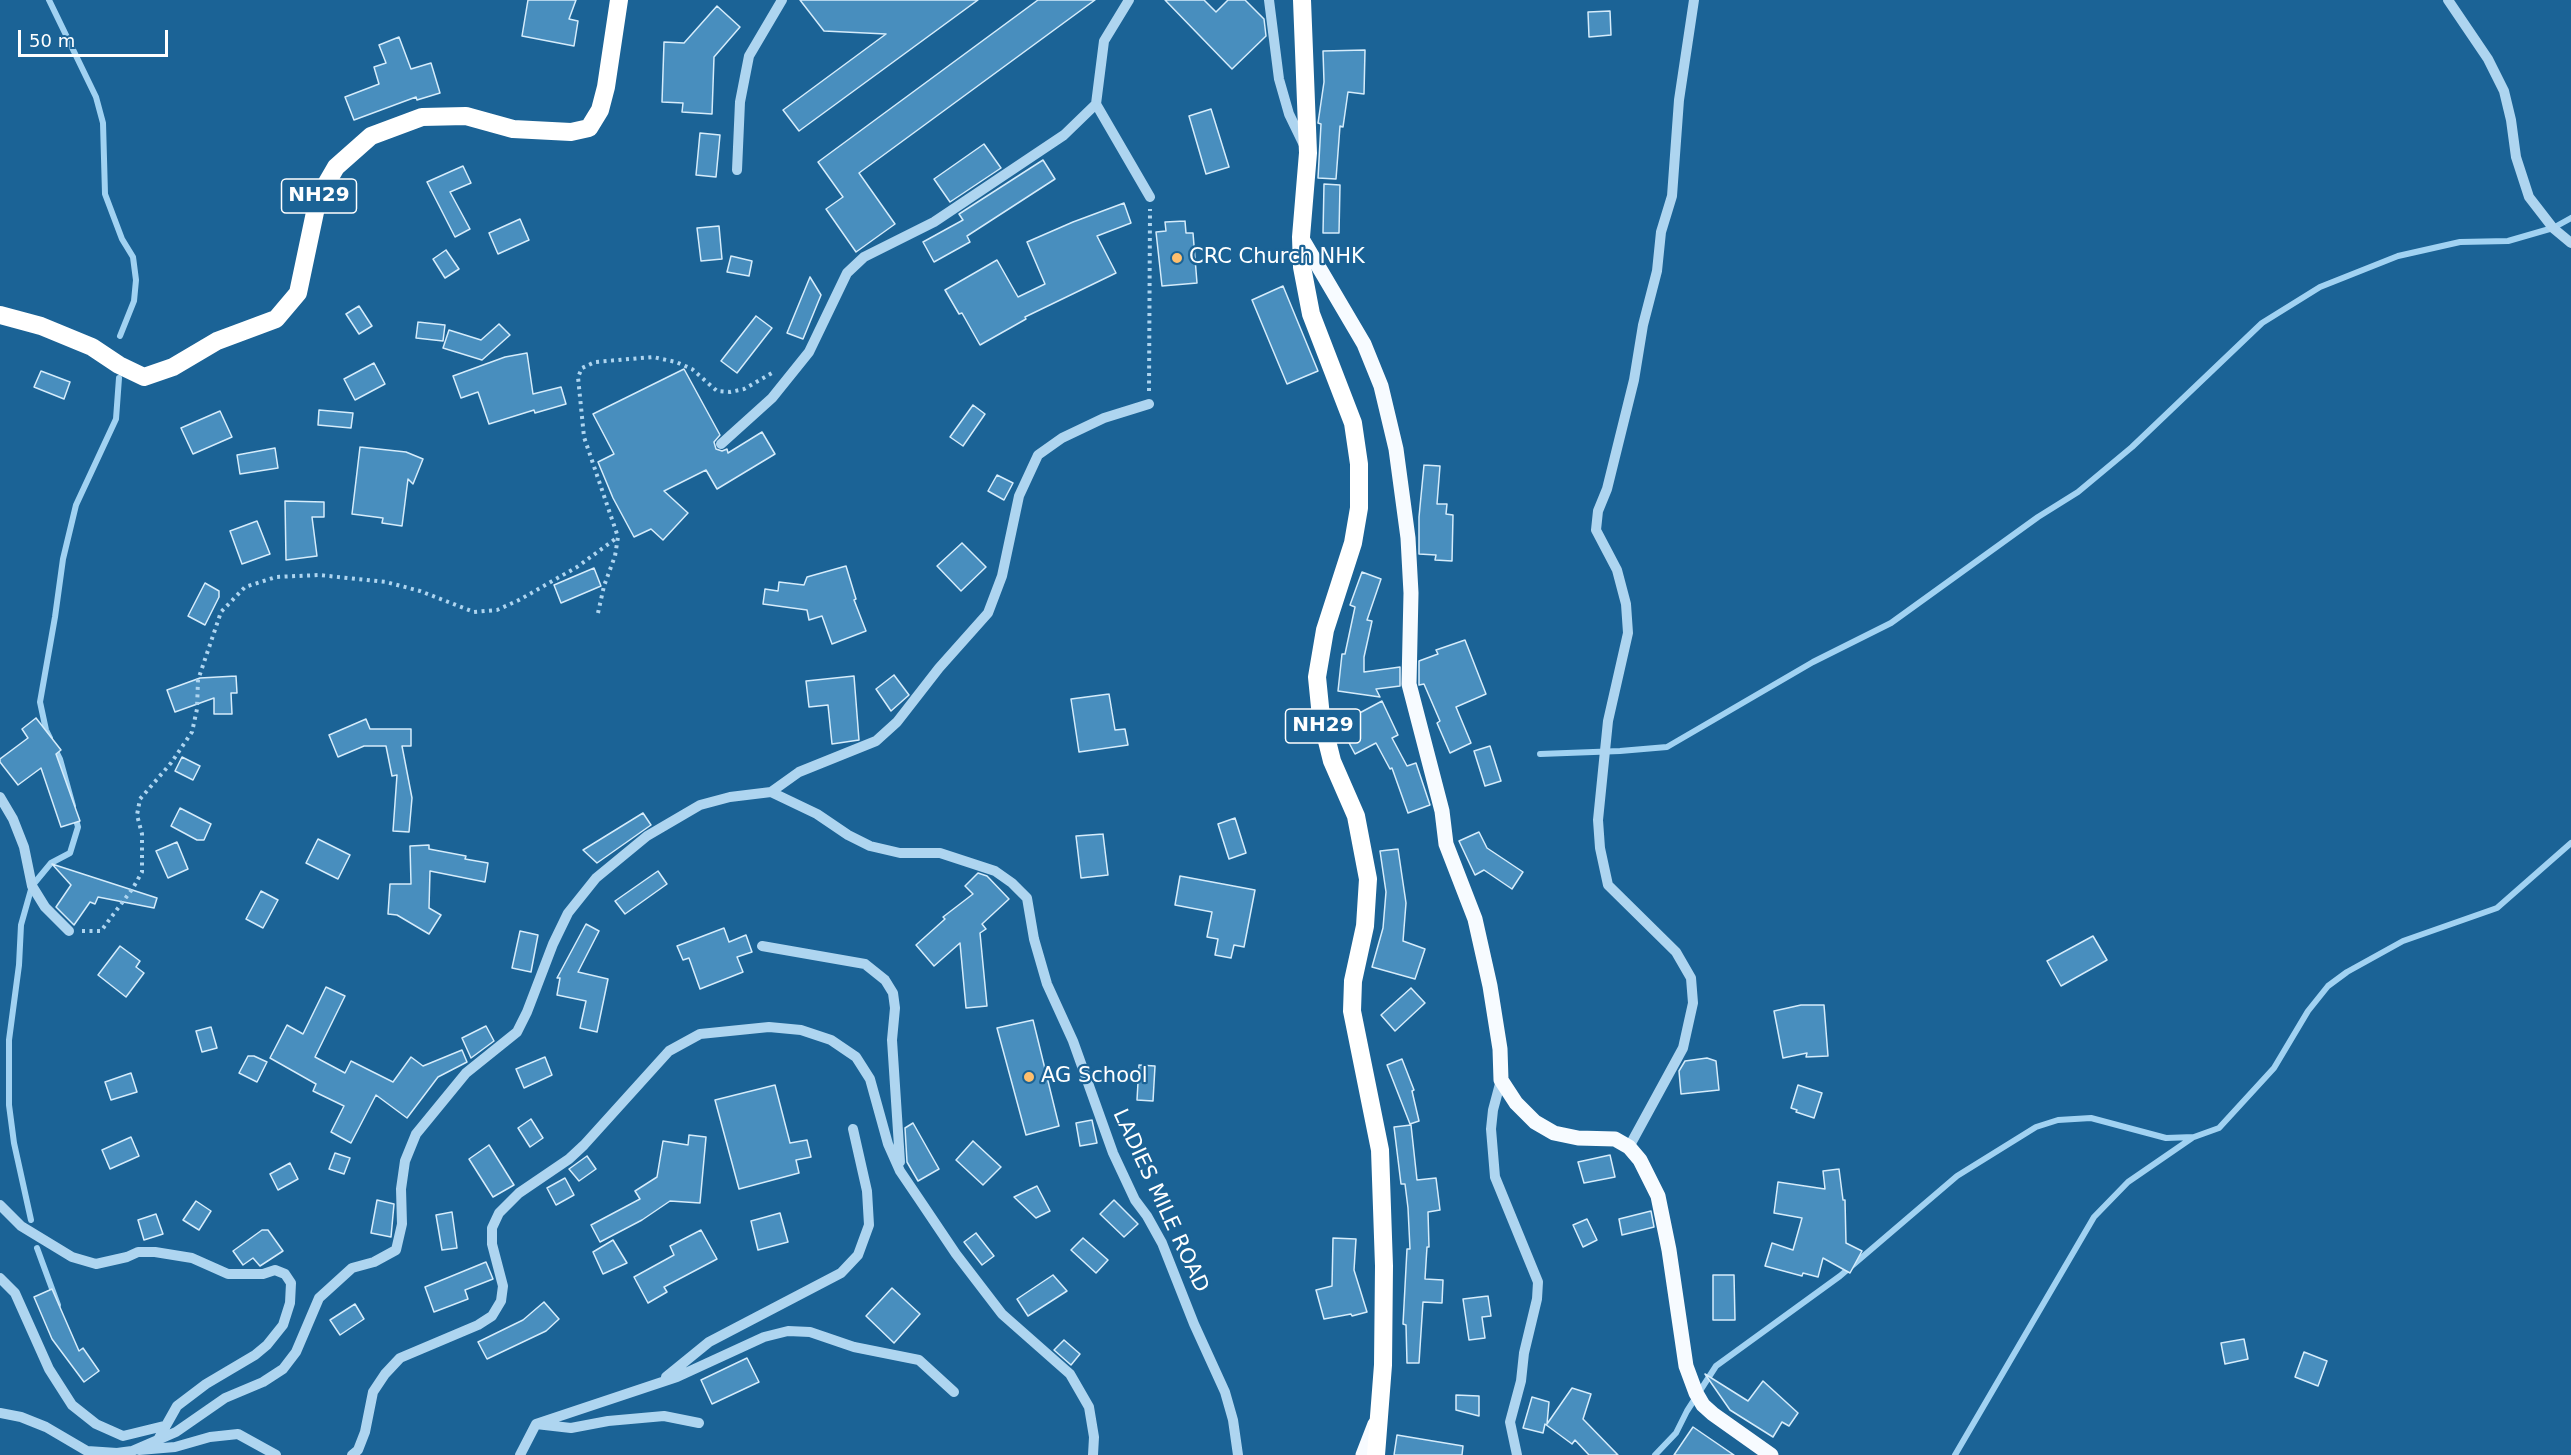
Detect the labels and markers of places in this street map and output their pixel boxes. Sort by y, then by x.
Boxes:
place label: CRC Church NHK [1189,245,1365,271]
marker: CRC Church NHK [1170,251,1184,265]
place label: AG School [1041,1064,1148,1090]
marker: AG School [1022,1070,1036,1084]

